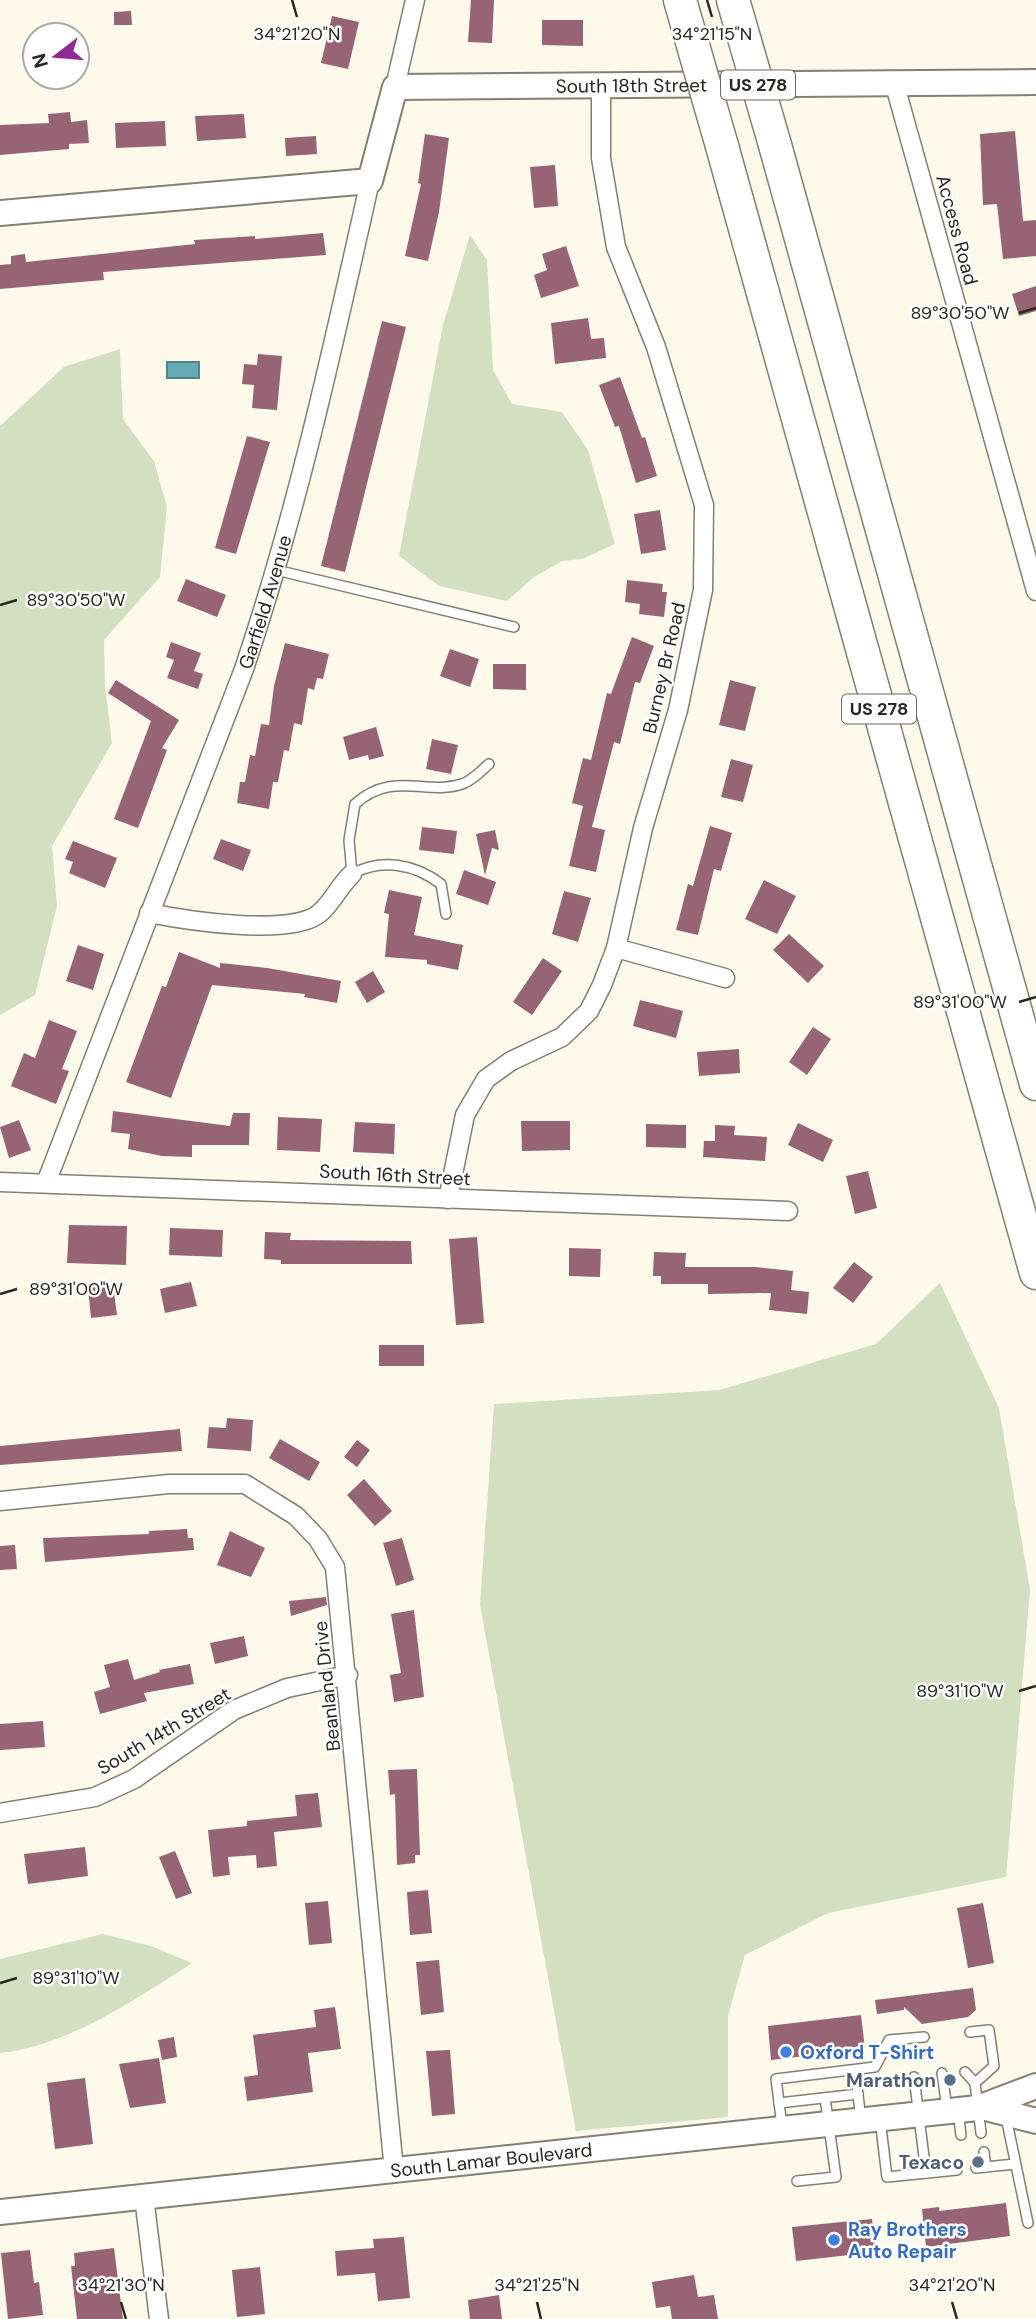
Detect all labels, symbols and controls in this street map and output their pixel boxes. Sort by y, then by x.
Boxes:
north arrow [21,21,91,91]
text: 34°21'20"N [254,22,340,46]
text: 34°21'15"N [672,22,752,46]
text: N [26,50,54,71]
road number: US 278 [721,70,795,100]
street label: South 18th Street [555,72,707,98]
street label: Access Road [930,172,984,288]
text: 89°30'50"W [910,301,1010,325]
street label: Garfield Avenue [232,532,297,672]
text: 89°30'50"W [26,588,126,612]
street label: Burney Br Road [637,600,691,736]
road number: US 278 [842,694,916,724]
text: 89°31'00"W [913,990,1007,1014]
street label: South 16th Street [319,1159,471,1191]
text: 89°31'00"W [29,1277,123,1301]
street label: Beanland Drive [308,1620,346,1752]
text: 89°31'10"W [916,1679,1004,1703]
street label: South 14th Street [93,1681,235,1781]
text: 89°31'10"W [32,1966,120,1990]
place label: Oxford T-Shirt [800,2040,934,2065]
marker: Oxford T-Shirt [778,2044,794,2060]
place label: Marathon [846,2068,936,2093]
marker: Marathon [942,2072,958,2088]
street label: South Lamar Boulevard [389,2137,594,2183]
place label: Texaco [899,2150,964,2175]
marker: Texaco [970,2154,986,2170]
place label: Ray Brothers Auto Repair [848,2217,967,2264]
marker: Ray Brothers Auto Repair [826,2232,842,2248]
text: 34°21'30"N [77,2273,165,2297]
text: 34°21'25"N [494,2273,580,2297]
text: 34°21'20"N [909,2273,995,2297]

